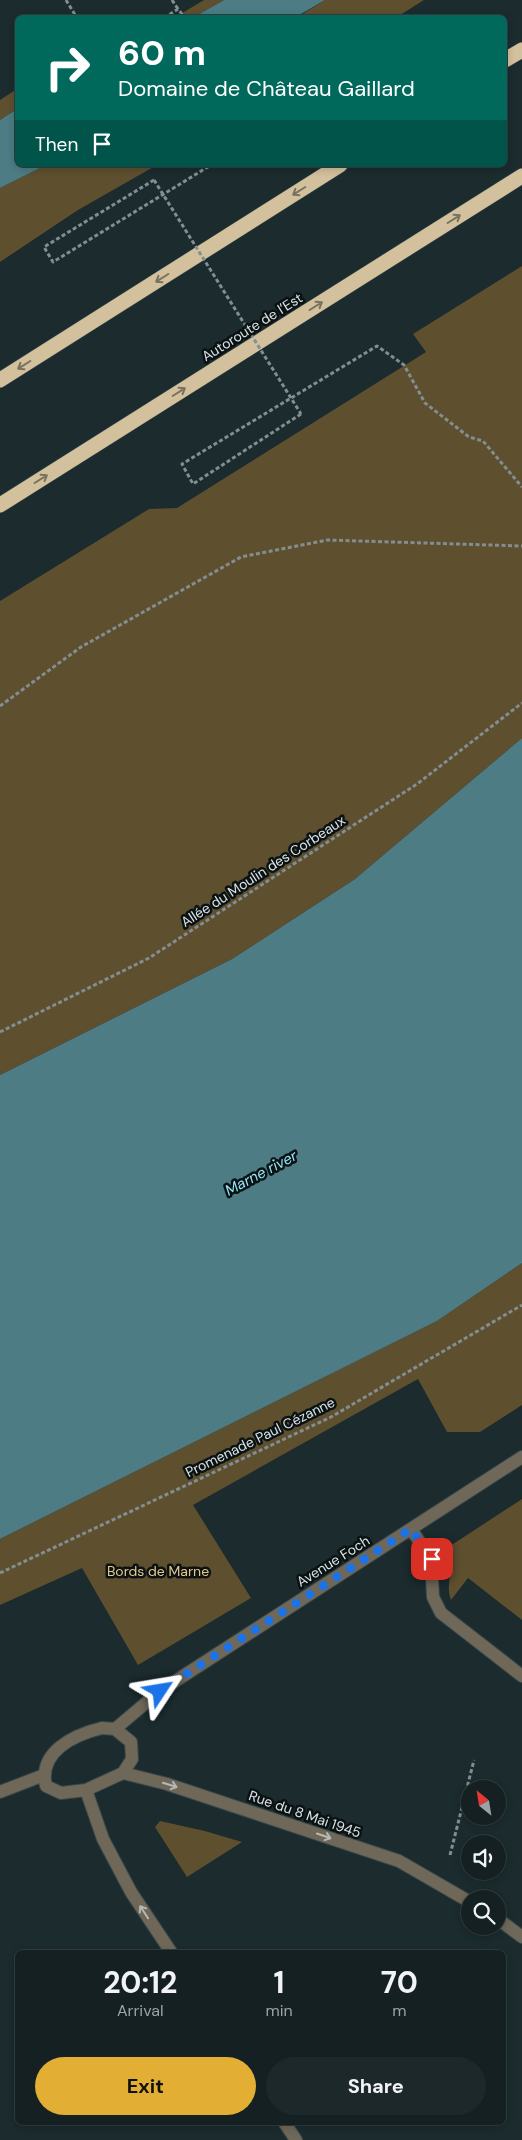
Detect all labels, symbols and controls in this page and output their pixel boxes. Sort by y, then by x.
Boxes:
text: 60 m [118,30,206,76]
icon: right [35,35,100,100]
text: Domaine de Château Gaillard [118,74,415,103]
icon: arrive [88,130,116,158]
text: Then [35,132,78,157]
one-way arrow [292,186,306,196]
one-way arrow [447,214,461,224]
one-way arrow [155,273,169,283]
street label: Autoroute de l’Est [198,289,306,365]
one-way arrow [309,300,323,310]
one-way arrow [18,360,32,370]
one-way arrow [171,387,185,397]
one-way arrow [34,473,48,483]
street label: Allée du Moulin des Corbeaux [177,811,349,931]
water label: Marne river [221,1145,301,1200]
street label: Promenade Paul Cézanne [182,1393,338,1481]
street label: Avenue Foch [293,1531,373,1591]
pin [411,1538,453,1580]
icon: arrive [418,1545,446,1573]
park label: Bords de Marne [107,1562,209,1580]
position arrow [133,1664,185,1716]
one-way arrow [162,1780,178,1790]
north arrow [461,1780,506,1825]
map controls [461,1780,506,1935]
street label: Rue du 8 Mai 1945 [247,1786,363,1842]
one-way arrow [316,1832,331,1841]
button: sound [461,1835,506,1880]
button: search [461,1890,506,1935]
one-way arrow [139,1905,149,1919]
text: 20:12 [103,1963,177,2002]
text: 1 [274,1963,285,2002]
text: 70 [381,1963,418,2002]
text: Arrival [117,2000,164,2021]
text: min [265,2000,293,2021]
text: m [392,2000,406,2021]
button: Exit [35,2057,256,2115]
button: Share [266,2057,486,2115]

